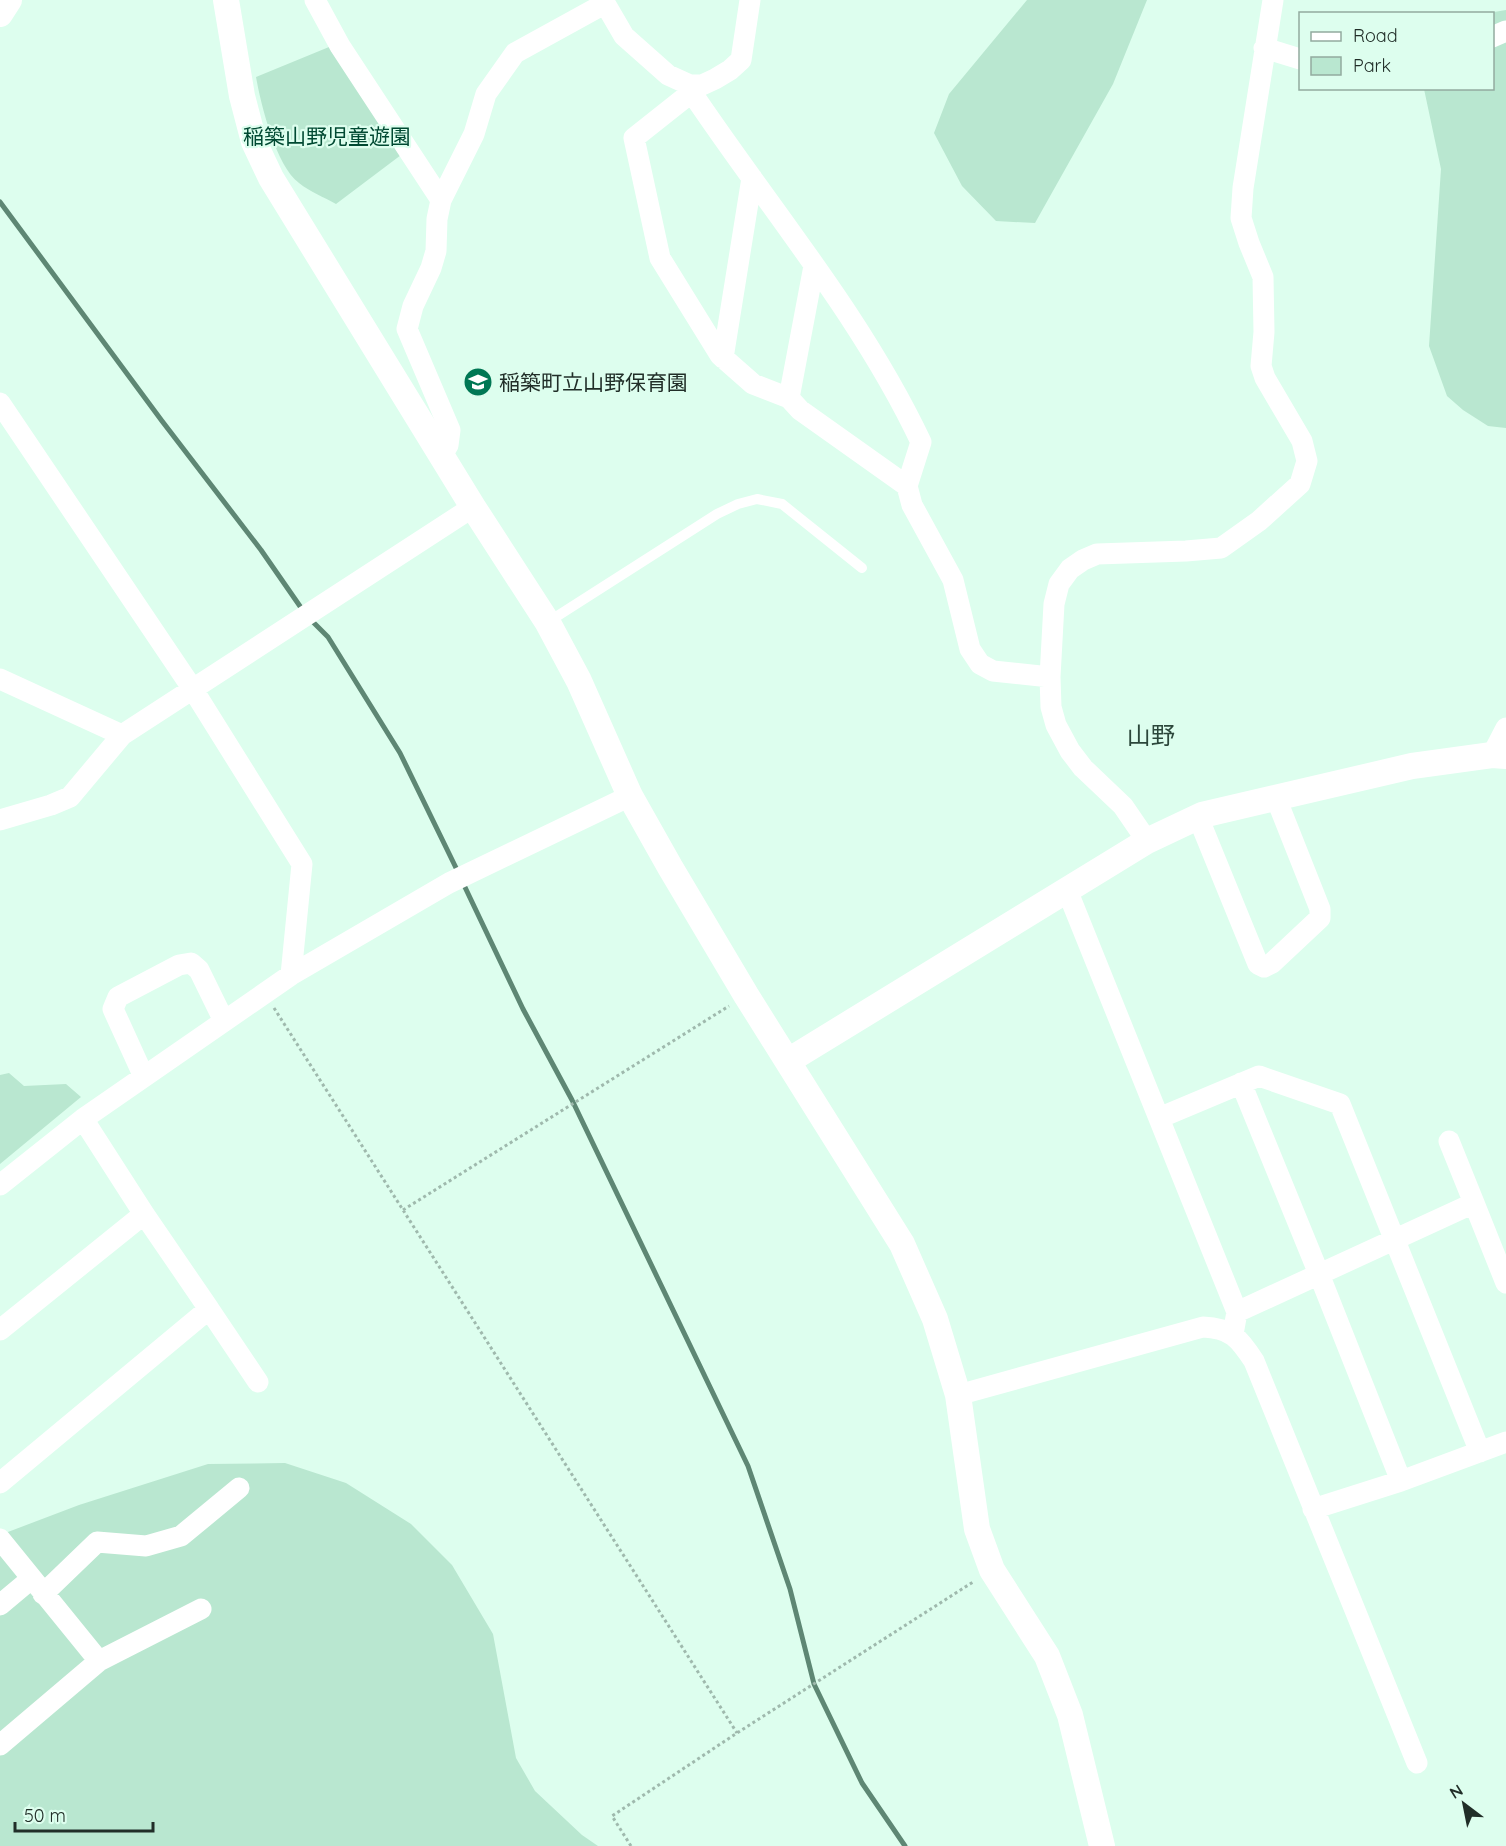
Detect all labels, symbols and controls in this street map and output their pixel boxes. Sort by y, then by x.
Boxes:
legend [1299,12,1494,90]
text: Road [1353,24,1398,47]
text: Park [1353,54,1391,77]
park label: 稲築山野児童遊園 [243,123,411,149]
school or university icon: 稲築町立山野保育園 [462,366,494,398]
place label: 稲築町立山野保育園 [499,369,688,395]
district label: 山野 [1127,720,1175,750]
north arrow [1434,1774,1494,1834]
text: N [1446,1780,1466,1803]
scale bar [15,1795,153,1833]
text: 50 m [24,1804,66,1827]

